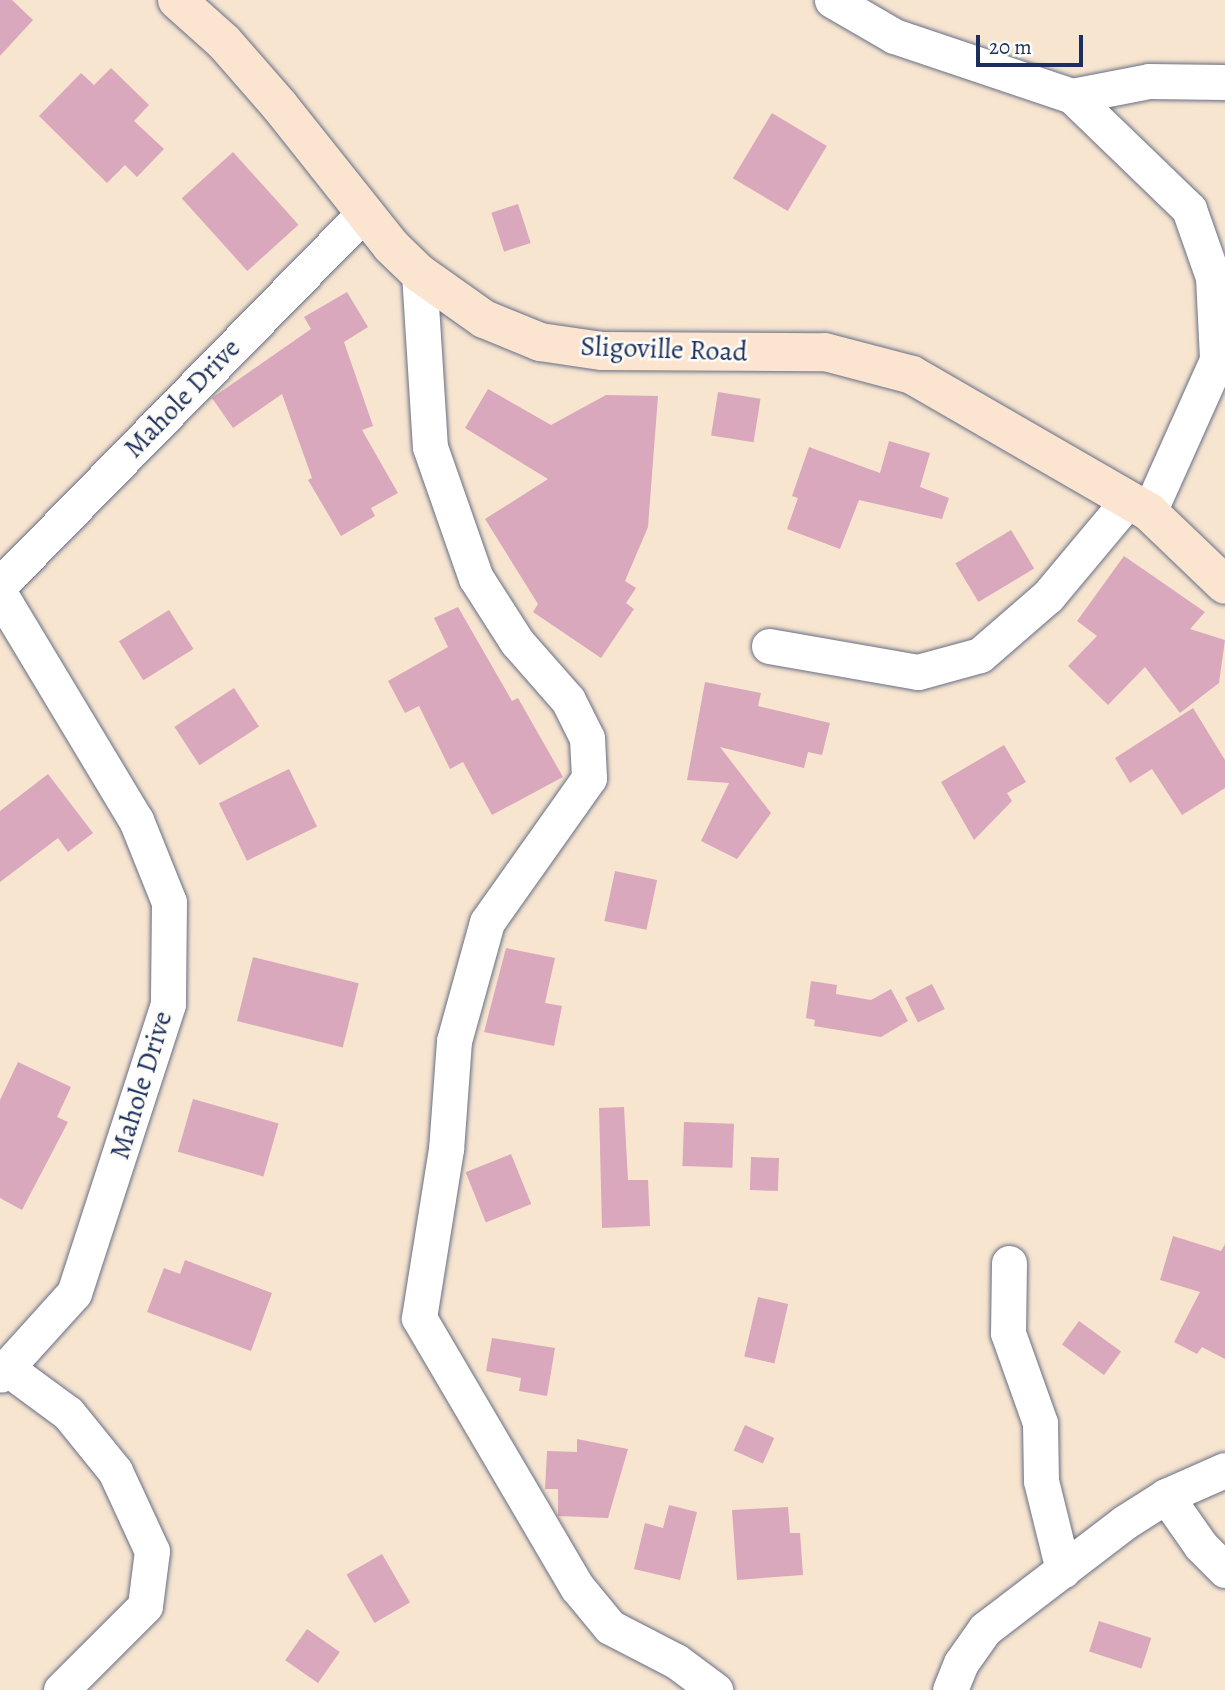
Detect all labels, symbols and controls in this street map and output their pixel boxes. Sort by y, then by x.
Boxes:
scale bar [980,21,1087,65]
text: 20 m [989,33,1032,61]
street label: Sligoville Road [580,329,748,369]
street label: Mahole Drive [117,331,247,465]
street label: Mahole Drive [103,1007,179,1163]

